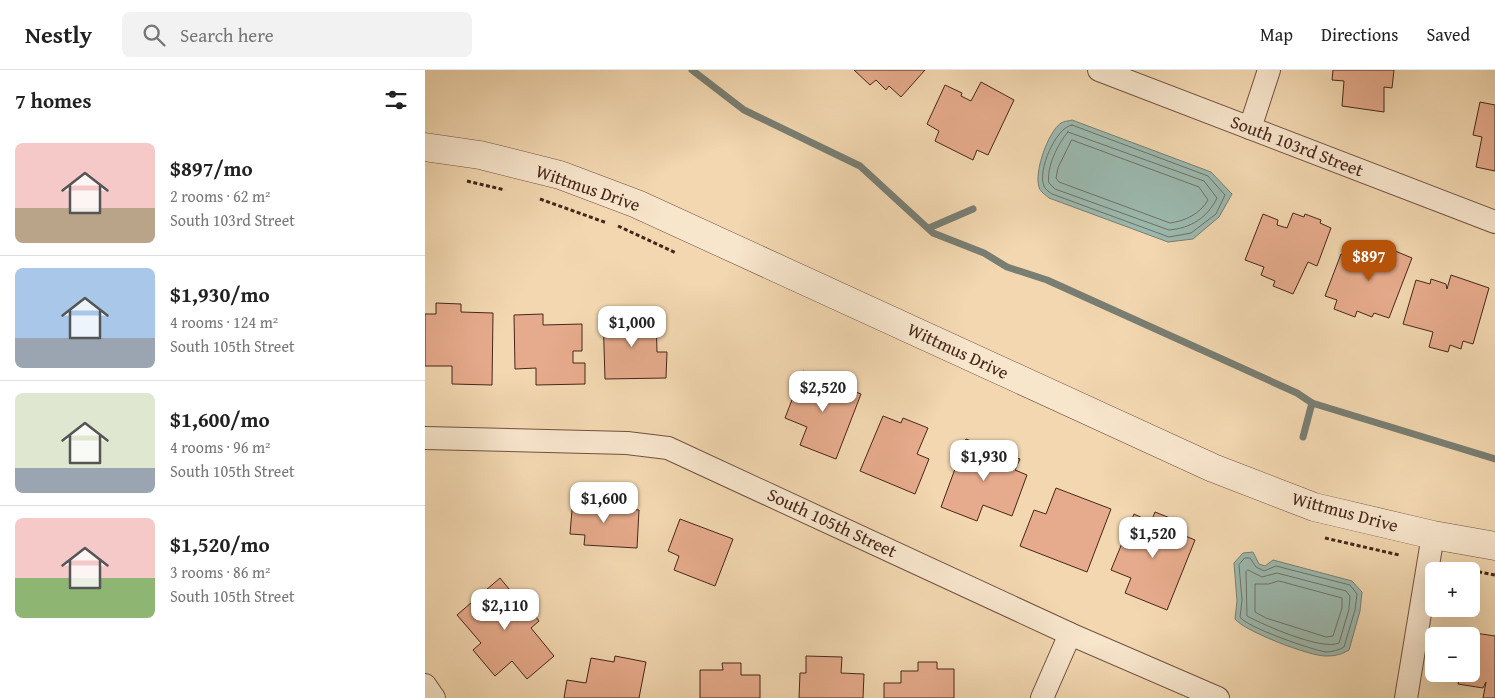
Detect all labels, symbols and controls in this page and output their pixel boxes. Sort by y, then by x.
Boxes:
search box [122,12,472,57]
text: Nestly [25,17,92,52]
icon: search [140,21,168,49]
text: Search here [180,21,274,49]
text: Map [1260,21,1293,48]
text: Directions [1321,21,1398,48]
text: Saved [1426,21,1470,48]
text: 7 homes [15,85,91,116]
icon: filters [382,86,410,114]
street label: South 103rd Street [1227,108,1368,184]
text: $897/mo [170,153,253,184]
street label: Wittmus Drive [532,157,644,218]
icon: home [55,163,115,223]
text: 2 rooms · 62 m² [170,184,270,208]
text: South 103rd Street [170,208,295,232]
pin: $897 [1339,240,1399,282]
text: $897 [1352,244,1386,268]
text: $1,930/mo [170,279,270,310]
icon: home [55,288,115,348]
pin: $1,000 [591,306,673,348]
text: 4 rooms · 124 m² [170,310,278,334]
text: $1,000 [609,310,655,334]
street label: Wittmus Drive [903,315,1013,386]
text: South 105th Street [170,334,295,358]
pin: $2,520 [782,370,864,413]
text: $2,520 [800,375,846,399]
text: $1,600/mo [170,404,270,435]
icon: home [55,413,115,473]
text: 4 rooms · 96 m² [170,435,270,459]
pin: $1,930 [943,440,1025,482]
text: $1,930 [961,444,1007,468]
text: South 105th Street [170,459,295,483]
street label: South 105th Street [763,481,902,565]
pin: $1,600 [563,482,645,524]
street label: Wittmus Drive [1289,484,1401,539]
text: $1,600 [581,486,627,510]
pin: $1,520 [1112,516,1194,559]
text: $1,520 [1130,521,1176,545]
text: $1,520/mo [170,529,270,560]
icon: home [55,538,115,598]
text: 3 rooms · 86 m² [170,560,270,584]
map controls [1425,562,1480,682]
button: + [1425,562,1480,617]
text: South 105th Street [170,584,295,608]
pin: $2,110 [464,588,546,631]
text: $2,110 [482,593,528,617]
button: − [1425,627,1480,682]

